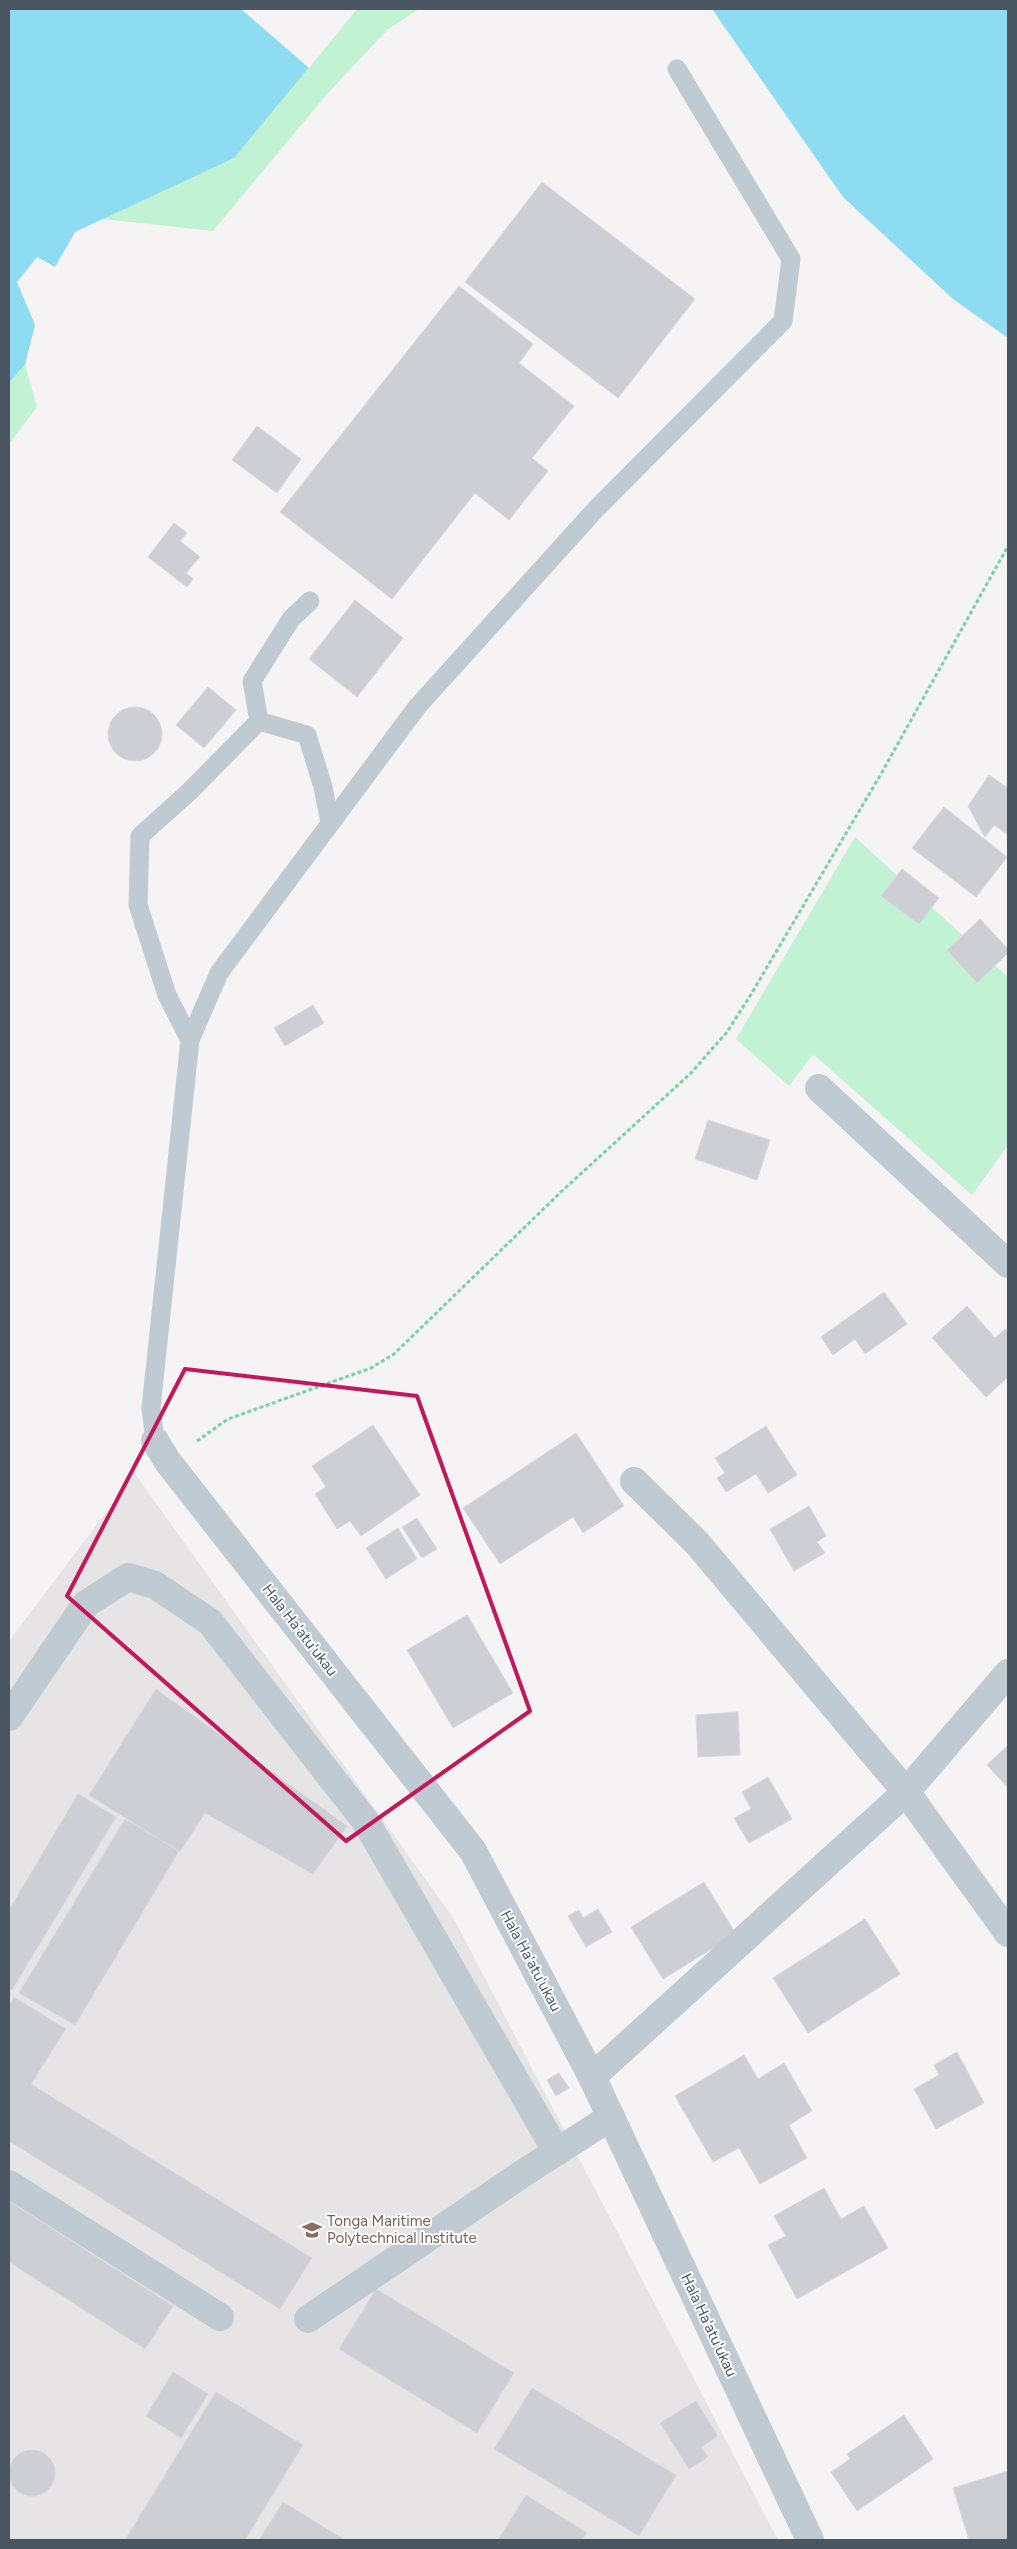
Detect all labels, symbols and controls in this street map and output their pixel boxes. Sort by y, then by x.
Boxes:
street label: Hala Ha'atu'ukau [259,1580,341,1680]
street label: Hala Ha'atu'ukau [497,1907,565,2015]
place label: Tonga Maritime Polytechnical Institute [327,2212,477,2247]
school or university icon: Tonga Maritime Polytechnical Institute [301,2219,323,2241]
street label: Hala Ha'atu'ukau [677,2271,741,2379]

